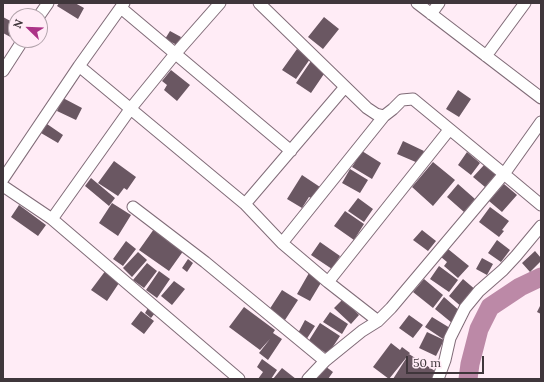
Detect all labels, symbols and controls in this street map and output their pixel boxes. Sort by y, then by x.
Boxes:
north arrow [8,8,48,48]
text: N [10,17,26,30]
scale bar [408,348,486,374]
text: 50 m [413,355,441,370]

